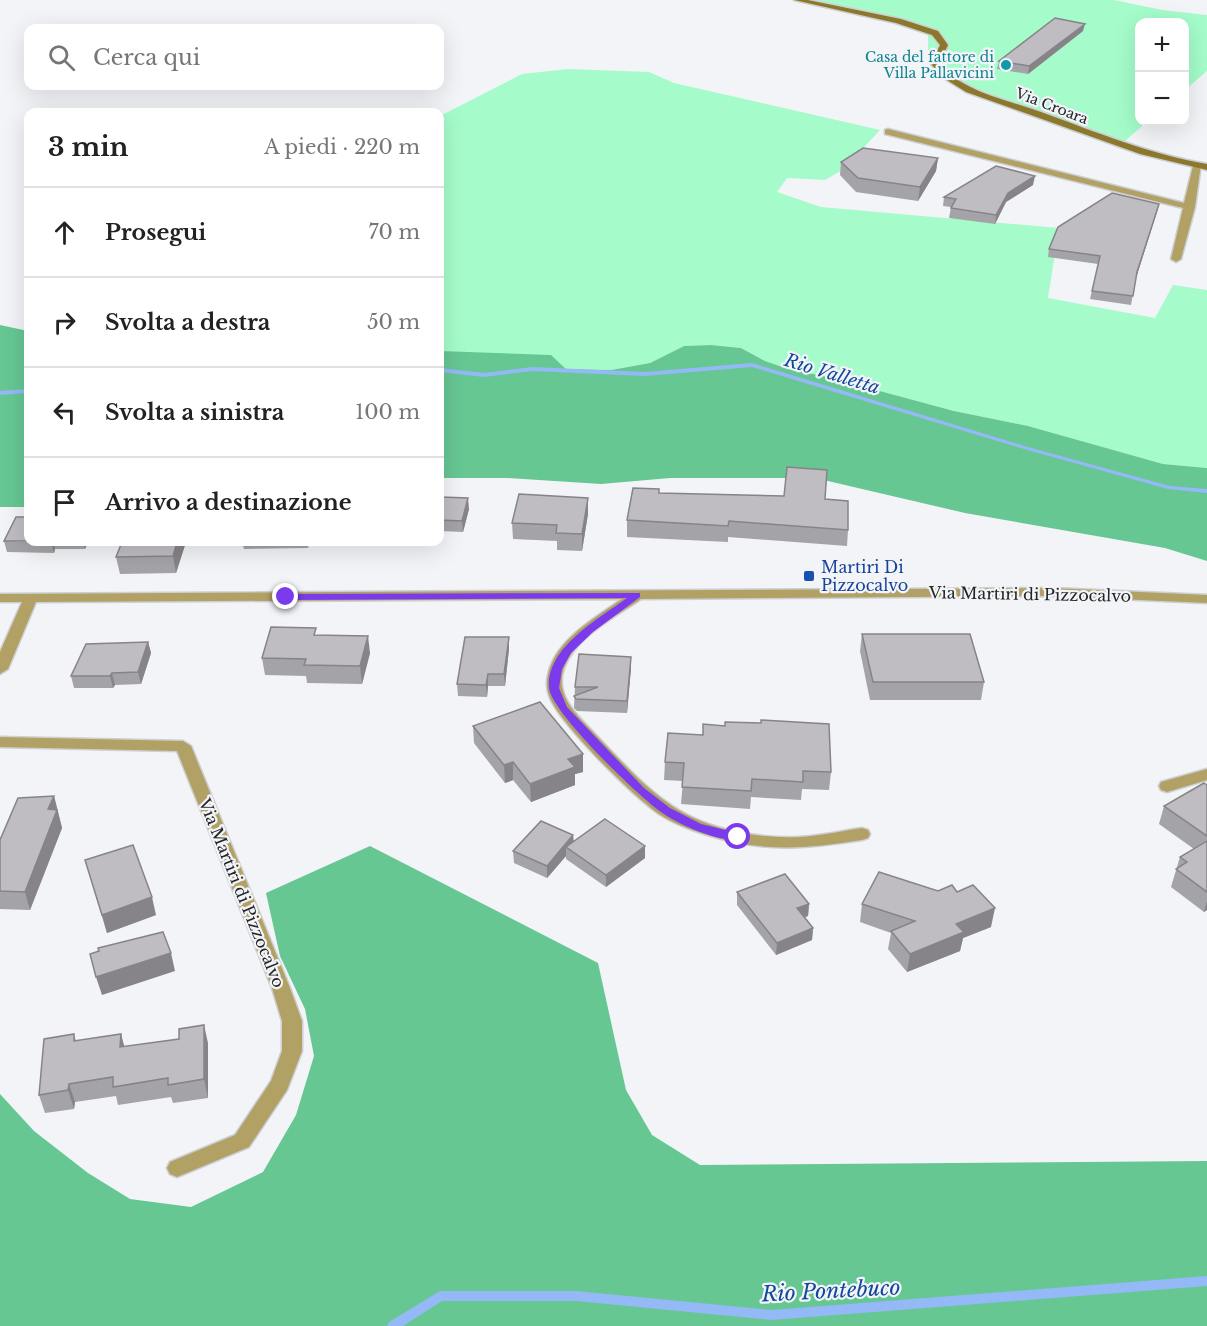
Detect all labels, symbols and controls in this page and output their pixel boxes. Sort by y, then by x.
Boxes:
map controls [1135,18,1189,126]
button: + [1135,18,1189,72]
search box [24,24,444,90]
icon: search [45,41,78,74]
text: Cerca qui [93,44,200,71]
place label: Casa del fattore di Villa Pallavicini [865,48,994,82]
marker: Casa del fattore di Villa Pallavicini [999,58,1013,72]
button: − [1135,72,1189,126]
street label: Via Croara [1012,84,1091,128]
text: 3 min [48,131,129,163]
text: A piedi · 220 m [264,135,420,159]
icon: ahead [48,216,81,249]
text: Prosegui [105,219,206,246]
text: 70 m [368,220,420,244]
icon: right [48,306,81,339]
text: Svolta a destra [105,309,270,336]
text: 50 m [367,310,420,334]
water label: Rio Valletta [781,349,882,399]
icon: left [48,396,81,429]
text: Svolta a sinistra [105,399,284,426]
text: 100 m [355,400,420,424]
icon: arrive [48,486,81,519]
text: Arrivo a destinazione [105,489,352,516]
place label: Martiri Di Pizzocalvo [821,557,908,595]
marker: Martiri Di Pizzocalvo [802,569,816,583]
street label: Via Martiri di Pizzocalvo [928,582,1131,606]
route end [272,583,298,609]
street label: Via Martiri di Pizzocalvo [194,795,289,991]
route start [724,823,750,849]
water label: Rio Pontebuco [760,1274,901,1308]

